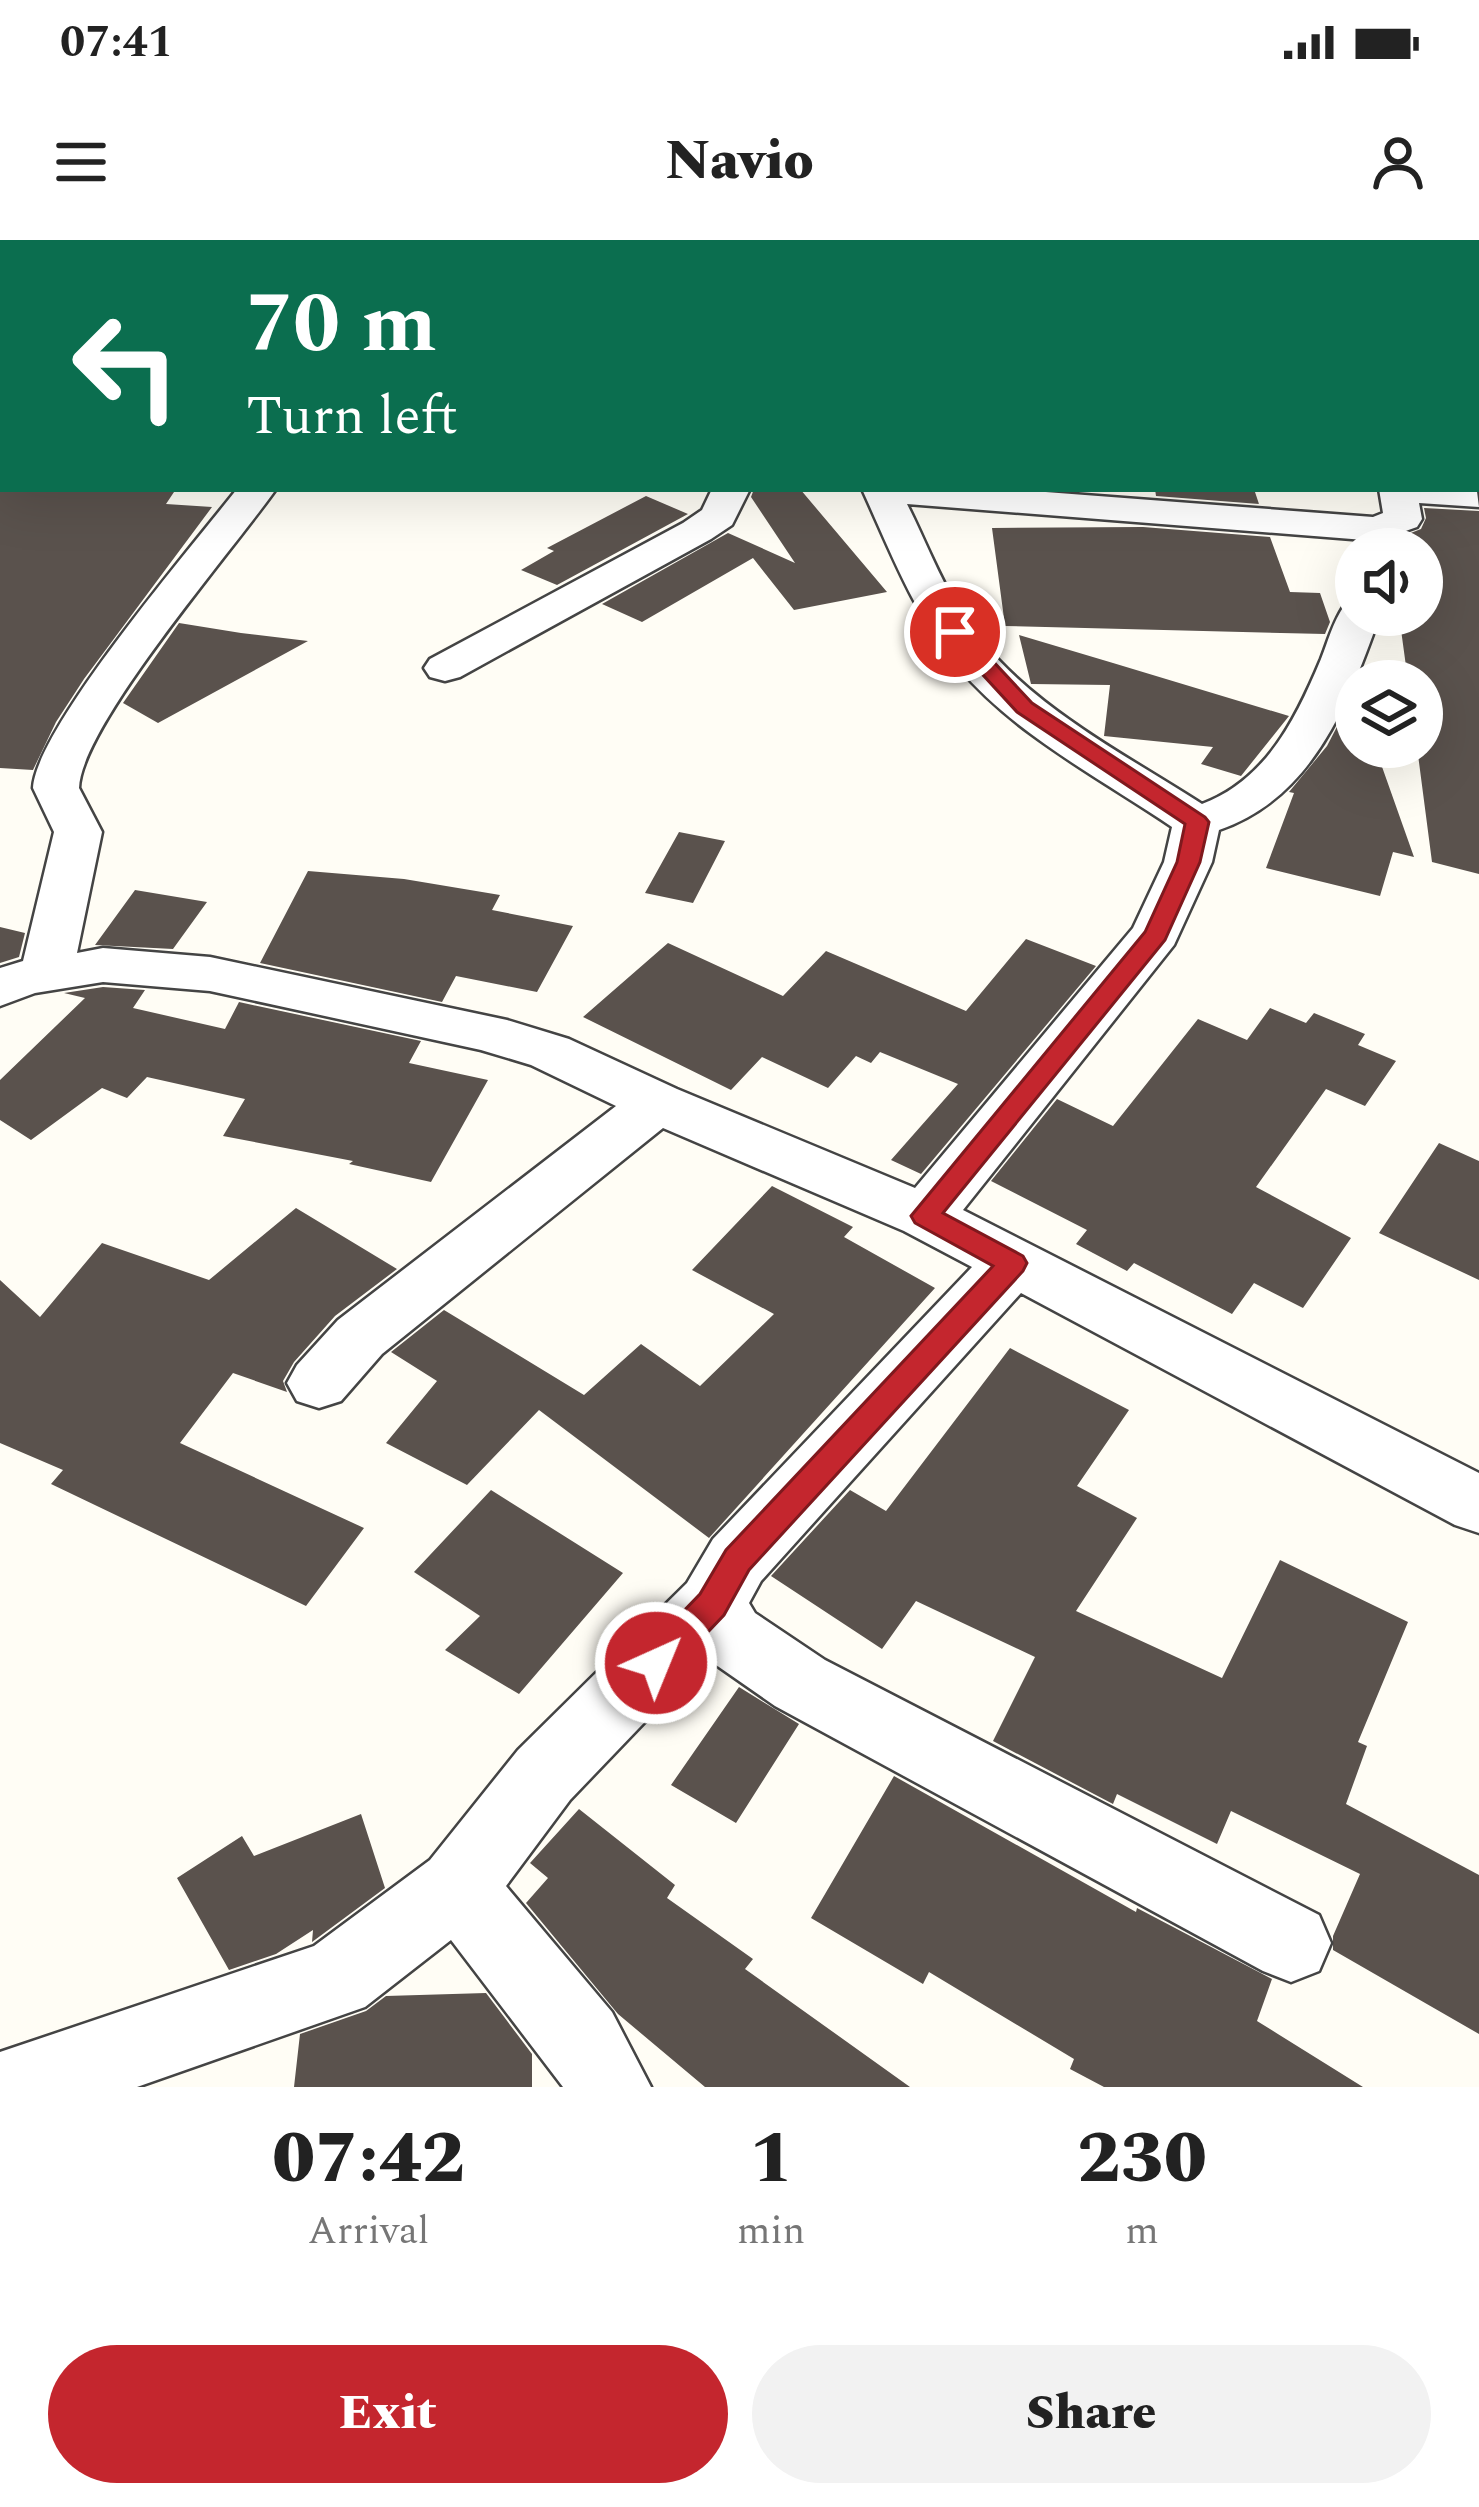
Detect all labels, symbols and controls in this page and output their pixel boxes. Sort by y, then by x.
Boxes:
text: 07:41 [60,8,173,77]
text: Navio [666,121,813,203]
icon: menu [48,129,114,195]
icon: person [1365,129,1431,195]
text: 70 m [246,261,437,389]
icon: left [48,288,204,444]
text: Turn left [246,376,458,458]
map controls [1335,528,1443,768]
button: sound [1335,528,1443,636]
pin [904,581,1006,683]
icon: arrive [922,599,988,665]
button: layers [1335,660,1443,768]
position arrow [593,1600,719,1726]
text: 07:42 [272,2105,465,2214]
text: 1 [750,2105,793,2214]
text: 230 [1077,2105,1207,2214]
text: Arrival [308,2202,429,2261]
text: min [737,2202,805,2261]
text: m [1125,2202,1159,2261]
button: Exit [48,2345,728,2483]
button: Share [752,2345,1431,2483]

